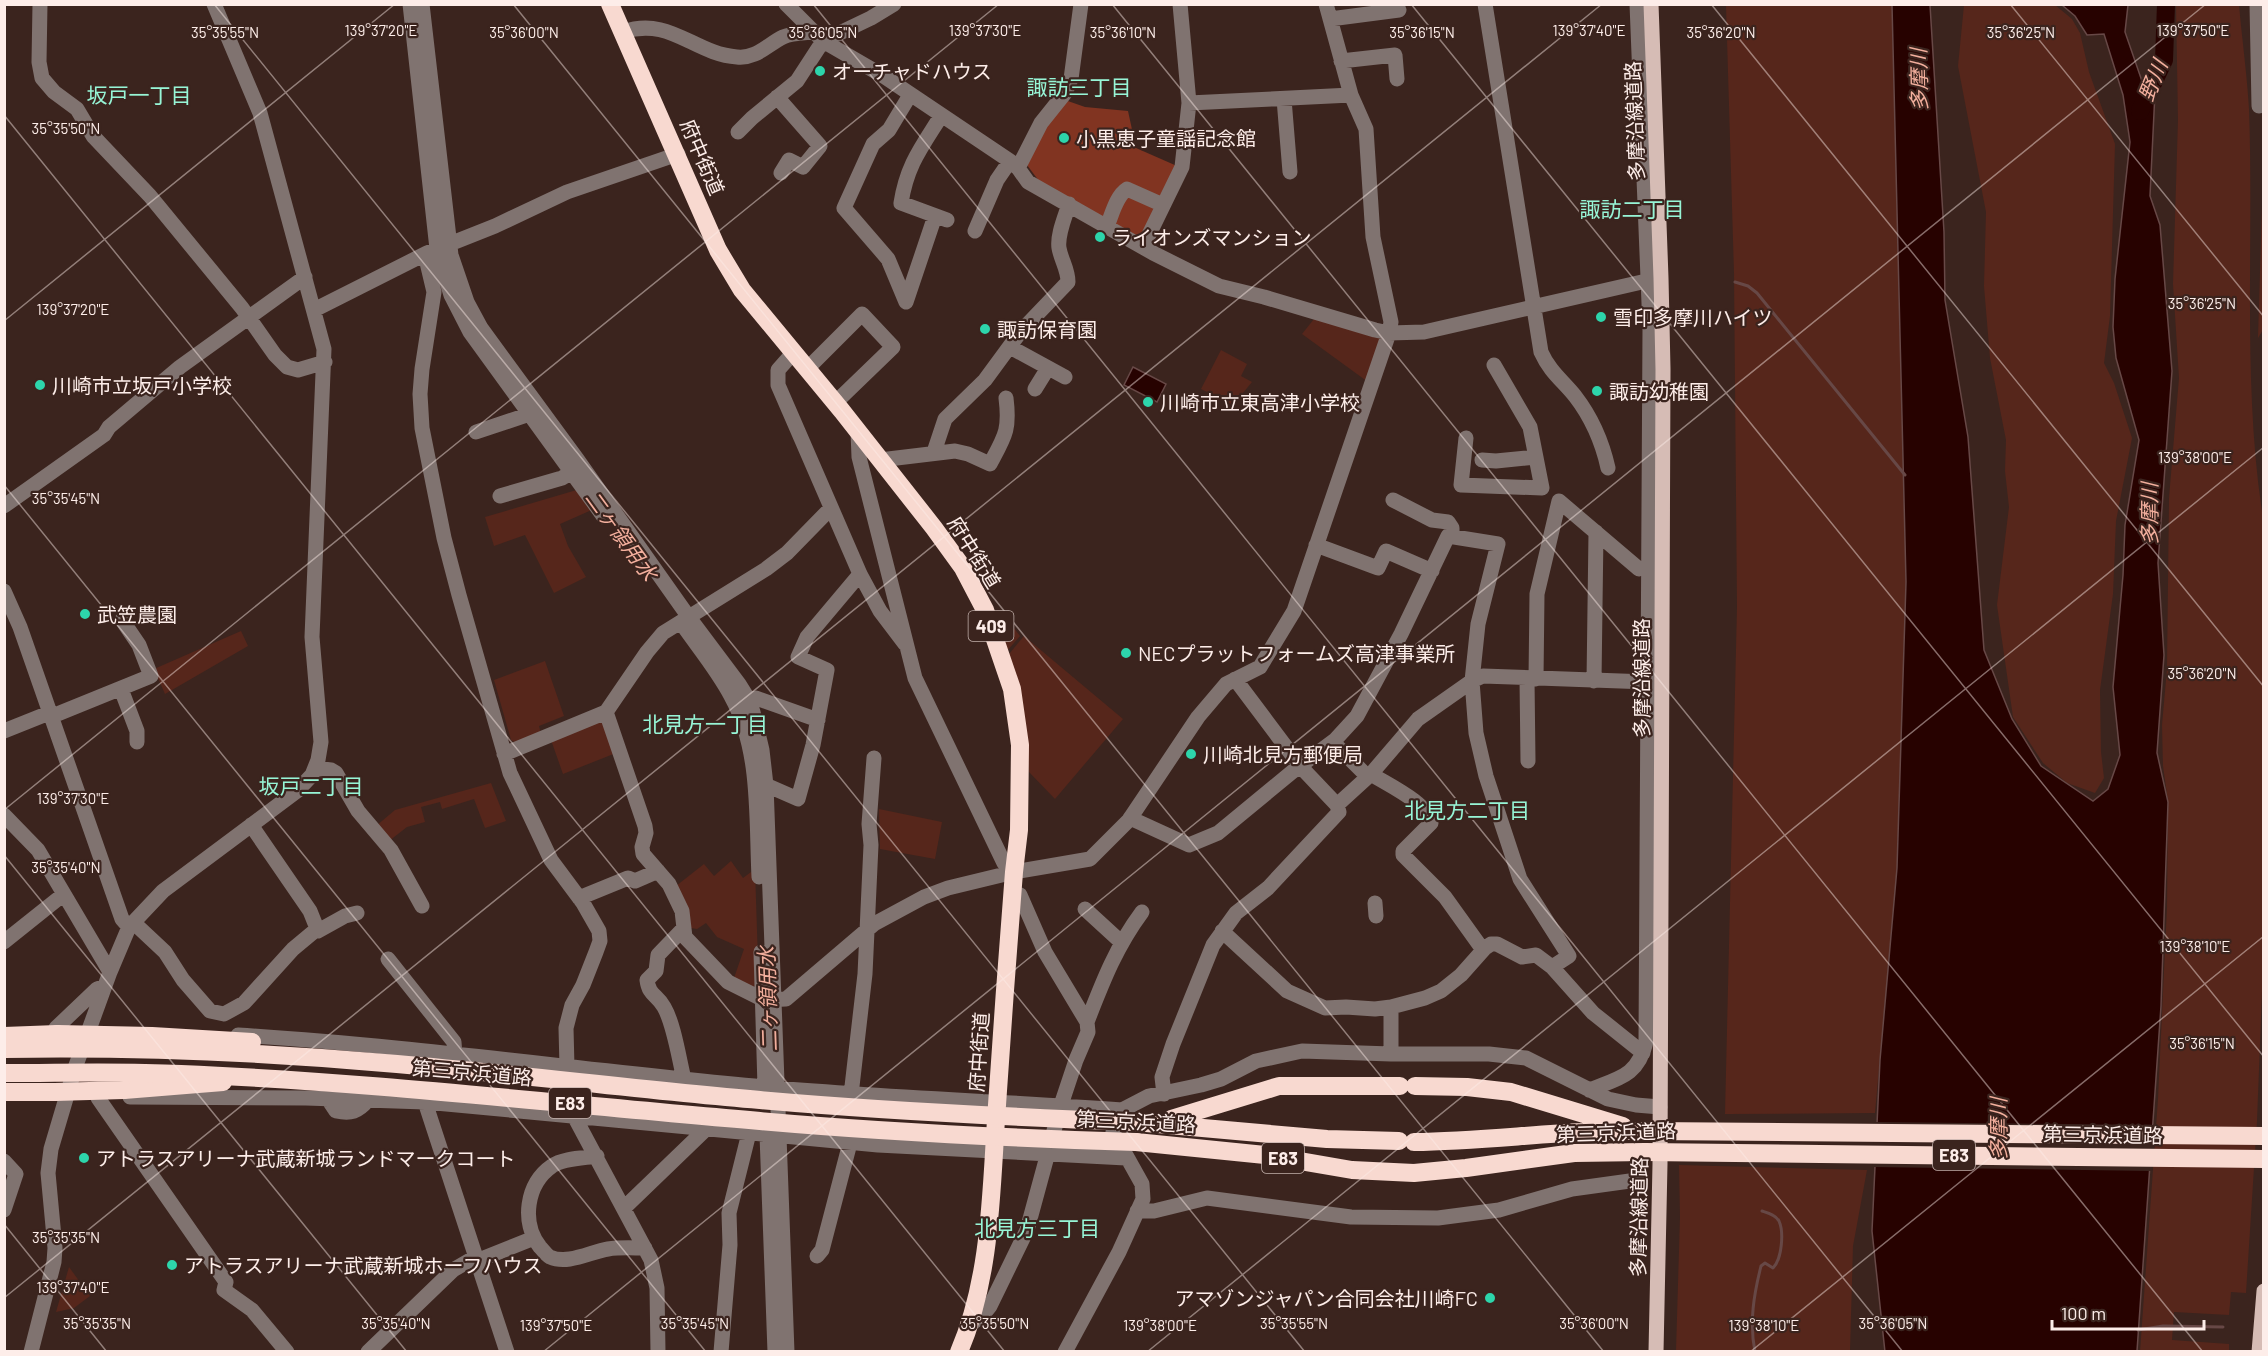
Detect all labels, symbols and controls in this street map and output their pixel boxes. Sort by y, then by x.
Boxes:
text: 139°37'20"E [345,21,417,39]
text: 139°37'30"E [949,21,1021,39]
text: 139°37'40"E [1553,21,1625,39]
text: 139°37'50"E [2157,21,2229,39]
text: 35°35'55"N [191,23,259,41]
text: 35°36'00"N [489,23,559,41]
text: 35°36'05"N [789,23,857,41]
text: 35°36'10"N [1090,23,1156,41]
text: 35°36'15"N [1389,23,1455,41]
text: 35°36'20"N [1686,23,1756,41]
text: 35°36'25"N [1987,23,2055,41]
water label: 多摩川 [1905,46,1931,112]
water label: 野川 [2133,54,2172,104]
place label: オーチャドハウス [832,59,992,83]
street label: 多摩沿線道路 [1620,61,1648,181]
marker: オーチャドハウス [813,64,827,78]
district label: 諏訪三丁目 [1027,74,1132,99]
district label: 坂戸一丁目 [87,82,192,107]
street label: 府中街道 [676,115,730,199]
text: 35°35'50"N [32,119,100,137]
place label: 小黒恵子童謡記念館 [1076,126,1256,150]
marker: 小黒恵子童謡記念館 [1057,131,1071,145]
district label: 諏訪二丁目 [1580,196,1685,221]
place label: ライオンズマンション [1112,225,1312,249]
marker: ライオンズマンション [1093,230,1107,244]
text: 35°36'25"N [2168,294,2236,312]
text: 139°37'20"E [37,300,109,318]
place label: 雪印多摩川ハイツ [1613,305,1773,329]
marker: 雪印多摩川ハイツ [1594,310,1608,324]
place label: 諏訪保育園 [997,317,1097,341]
marker: 諏訪保育園 [978,322,992,336]
place label: 川崎市立坂戸小学校 [52,373,232,397]
marker: 川崎市立坂戸小学校 [33,378,47,392]
place label: 諏訪幼稚園 [1609,379,1709,403]
marker: 諏訪幼稚園 [1590,384,1604,398]
place label: 川崎市立東高津小学校 [1160,390,1360,414]
marker: 川崎市立東高津小学校 [1141,395,1155,409]
text: 139°38'00"E [2158,448,2232,466]
water label: 多摩川 [2136,481,2161,546]
water label: 二ヶ領用水 [581,485,664,586]
text: 35°35'45"N [32,489,100,507]
street label: 府中街道 [944,512,1006,592]
place label: 武笠農園 [97,602,177,626]
marker: 武笠農園 [78,607,92,621]
road number: 409 [968,611,1014,641]
street label: 多摩沿線道路 [1629,618,1653,738]
place label: NECプラットフォームズ高津事業所 [1138,641,1455,665]
marker: NECプラットフォームズ高津事業所 [1119,646,1133,660]
text: 35°36'20"N [2167,664,2237,682]
district label: 北見方一丁目 [642,711,768,736]
place label: 川崎北見方郵便局 [1203,742,1363,766]
marker: 川崎北見方郵便局 [1184,747,1198,761]
district label: 坂戸二丁目 [259,773,364,798]
text: 139°37'30"E [37,789,109,807]
district label: 北見方二丁目 [1404,797,1530,822]
text: 35°35'40"N [31,858,101,876]
text: 139°38'10"E [2160,937,2230,955]
water label: 二ヶ領用水 [753,944,781,1052]
street label: 府中街道 [963,1011,993,1093]
text: 35°36'15"N [2169,1034,2235,1052]
street label: 第三京浜道路 [411,1055,533,1089]
road number: E83 [549,1088,591,1118]
water label: 多摩川 [1985,1096,2010,1161]
street label: 第三京浜道路 [1075,1106,1197,1136]
street label: 第三京浜道路 [1556,1118,1676,1146]
street label: 第三京浜道路 [2043,1121,2163,1147]
road number: E83 [1933,1140,1975,1170]
road number: E83 [1262,1143,1304,1173]
place label: アトラスアリーナ武蔵新城ランドマークコート [96,1146,516,1170]
marker: アトラスアリーナ武蔵新城ランドマークコート [77,1151,91,1165]
street label: 多摩沿線道路 [1625,1157,1651,1277]
district label: 北見方三丁目 [974,1215,1100,1240]
text: 35°35'35"N [32,1228,100,1246]
place label: アトラスアリーナ武蔵新城ホーフハウス [184,1253,542,1277]
marker: アトラスアリーナ武蔵新城ホーフハウス [165,1258,179,1272]
text: 139°37'40"E [37,1278,109,1296]
place label: アマゾンジャパン合同会社川崎FC [1175,1286,1478,1310]
marker: アマゾンジャパン合同会社川崎FC [1483,1291,1497,1305]
scale bar [2052,1293,2204,1331]
text: 100 m [2061,1302,2106,1324]
text: 35°35'35"N [63,1314,131,1332]
text: 35°35'40"N [361,1314,431,1332]
text: 35°35'45"N [661,1314,729,1332]
text: 35°35'50"N [961,1314,1029,1332]
text: 35°35'55"N [1260,1314,1328,1332]
text: 35°36'00"N [1559,1314,1629,1332]
text: 35°36'05"N [1859,1314,1927,1332]
text: 139°37'50"E [520,1316,592,1334]
text: 139°38'00"E [1123,1316,1197,1334]
text: 139°38'10"E [1729,1316,1799,1334]

